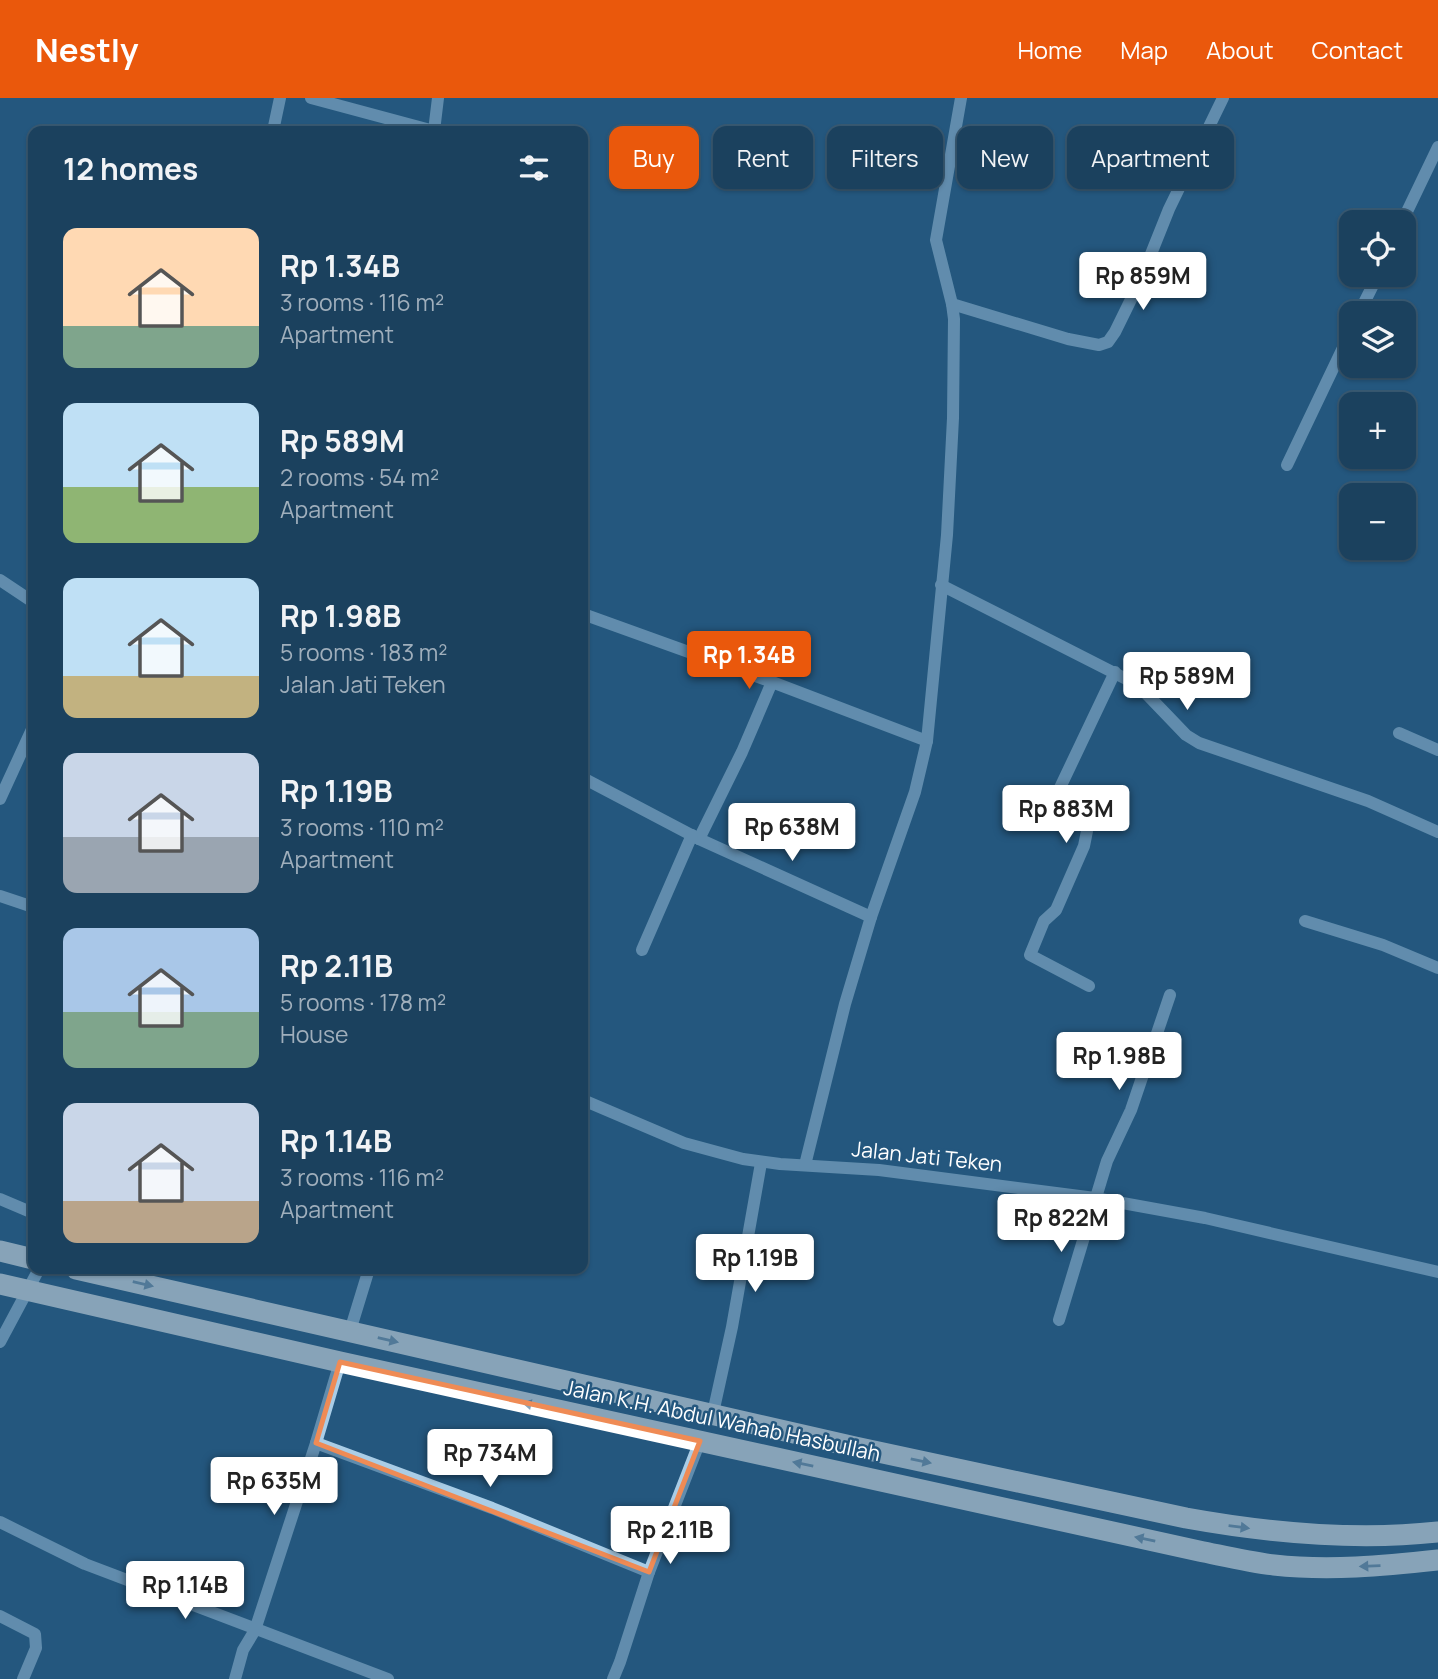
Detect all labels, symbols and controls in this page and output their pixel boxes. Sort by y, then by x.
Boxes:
text: Nestly [35,27,138,72]
text: Home [1017,33,1082,66]
text: Map [1120,33,1168,66]
text: About [1206,33,1274,66]
text: Contact [1312,33,1403,66]
chip: Buy [609,126,699,189]
chip: Rent [713,126,813,189]
chip: Filters [827,126,943,189]
chip: New [957,126,1053,189]
chip: Apartment [1067,126,1234,189]
text: 12 homes [63,148,198,189]
icon: filters [515,149,553,187]
map controls [1339,210,1416,560]
button: locate [1339,210,1416,287]
text: Rp 1.34B [280,245,400,286]
pin: Rp 859M [1078,252,1208,312]
icon: home [119,256,203,340]
text: Rp 859M [1095,259,1191,291]
text: 3 rooms · 116 m² [280,286,444,318]
button: layers [1339,301,1416,378]
text: Apartment [280,318,394,350]
button: + [1339,392,1416,469]
text: Rp 589M [280,420,405,461]
icon: home [119,431,203,515]
text: 2 rooms · 54 m² [280,461,439,493]
button: − [1339,483,1416,560]
text: Apartment [280,493,394,525]
text: Rp 1.98B [280,595,401,636]
icon: home [119,606,203,690]
pin: Rp 1.34B [677,632,821,691]
text: 5 rooms · 183 m² [280,636,447,668]
text: Rp 1.34B [703,638,795,670]
pin: Rp 589M [1122,652,1252,712]
text: Rp 589M [1139,659,1235,691]
text: Jalan Jati Teken [280,668,446,700]
text: Rp 1.19B [280,770,392,811]
icon: home [119,781,203,865]
pin: Rp 883M [1001,786,1131,845]
text: Rp 883M [1018,792,1114,824]
pin: Rp 638M [727,804,857,863]
text: Rp 638M [744,810,840,842]
text: 3 rooms · 110 m² [280,811,444,843]
text: Apartment [280,843,394,875]
text: Rp 2.11B [280,945,393,986]
icon: home [119,956,203,1040]
text: 5 rooms · 178 m² [280,986,446,1018]
text: House [280,1018,349,1050]
pin: Rp 1.98B [1047,1032,1191,1092]
text: Rp 1.98B [1073,1039,1165,1071]
text: Rp 1.14B [280,1120,392,1161]
icon: home [119,1131,203,1215]
street label: Jalan Jati Teken [850,1134,1004,1178]
text: 3 rooms · 116 m² [280,1161,444,1193]
text: Apartment [280,1193,394,1225]
pin: Rp 822M [996,1194,1126,1254]
text: Rp 822M [1013,1201,1109,1233]
pin: Rp 1.19B [683,1234,827,1294]
text: Rp 1.19B [712,1241,798,1273]
one-way arrow [132,1279,154,1290]
one-way arrow [377,1335,399,1346]
street label: Jalan K.H. Abdul Wahab Hasbullah [561,1373,883,1467]
one-way arrow [522,1399,544,1410]
pin: Rp 734M [425,1430,555,1489]
text: Rp 734M [443,1436,537,1468]
one-way arrow [910,1455,932,1466]
pin: Rp 635M [209,1458,339,1517]
one-way arrow [792,1459,814,1470]
text: Rp 635M [227,1464,321,1496]
pin: Rp 2.11B [598,1506,742,1566]
text: Rp 2.11B [627,1513,713,1545]
one-way arrow [1228,1521,1250,1532]
one-way arrow [1134,1534,1156,1545]
one-way arrow [1359,1560,1381,1571]
pin: Rp 1.14B [113,1562,257,1621]
text: Rp 1.14B [142,1568,228,1600]

